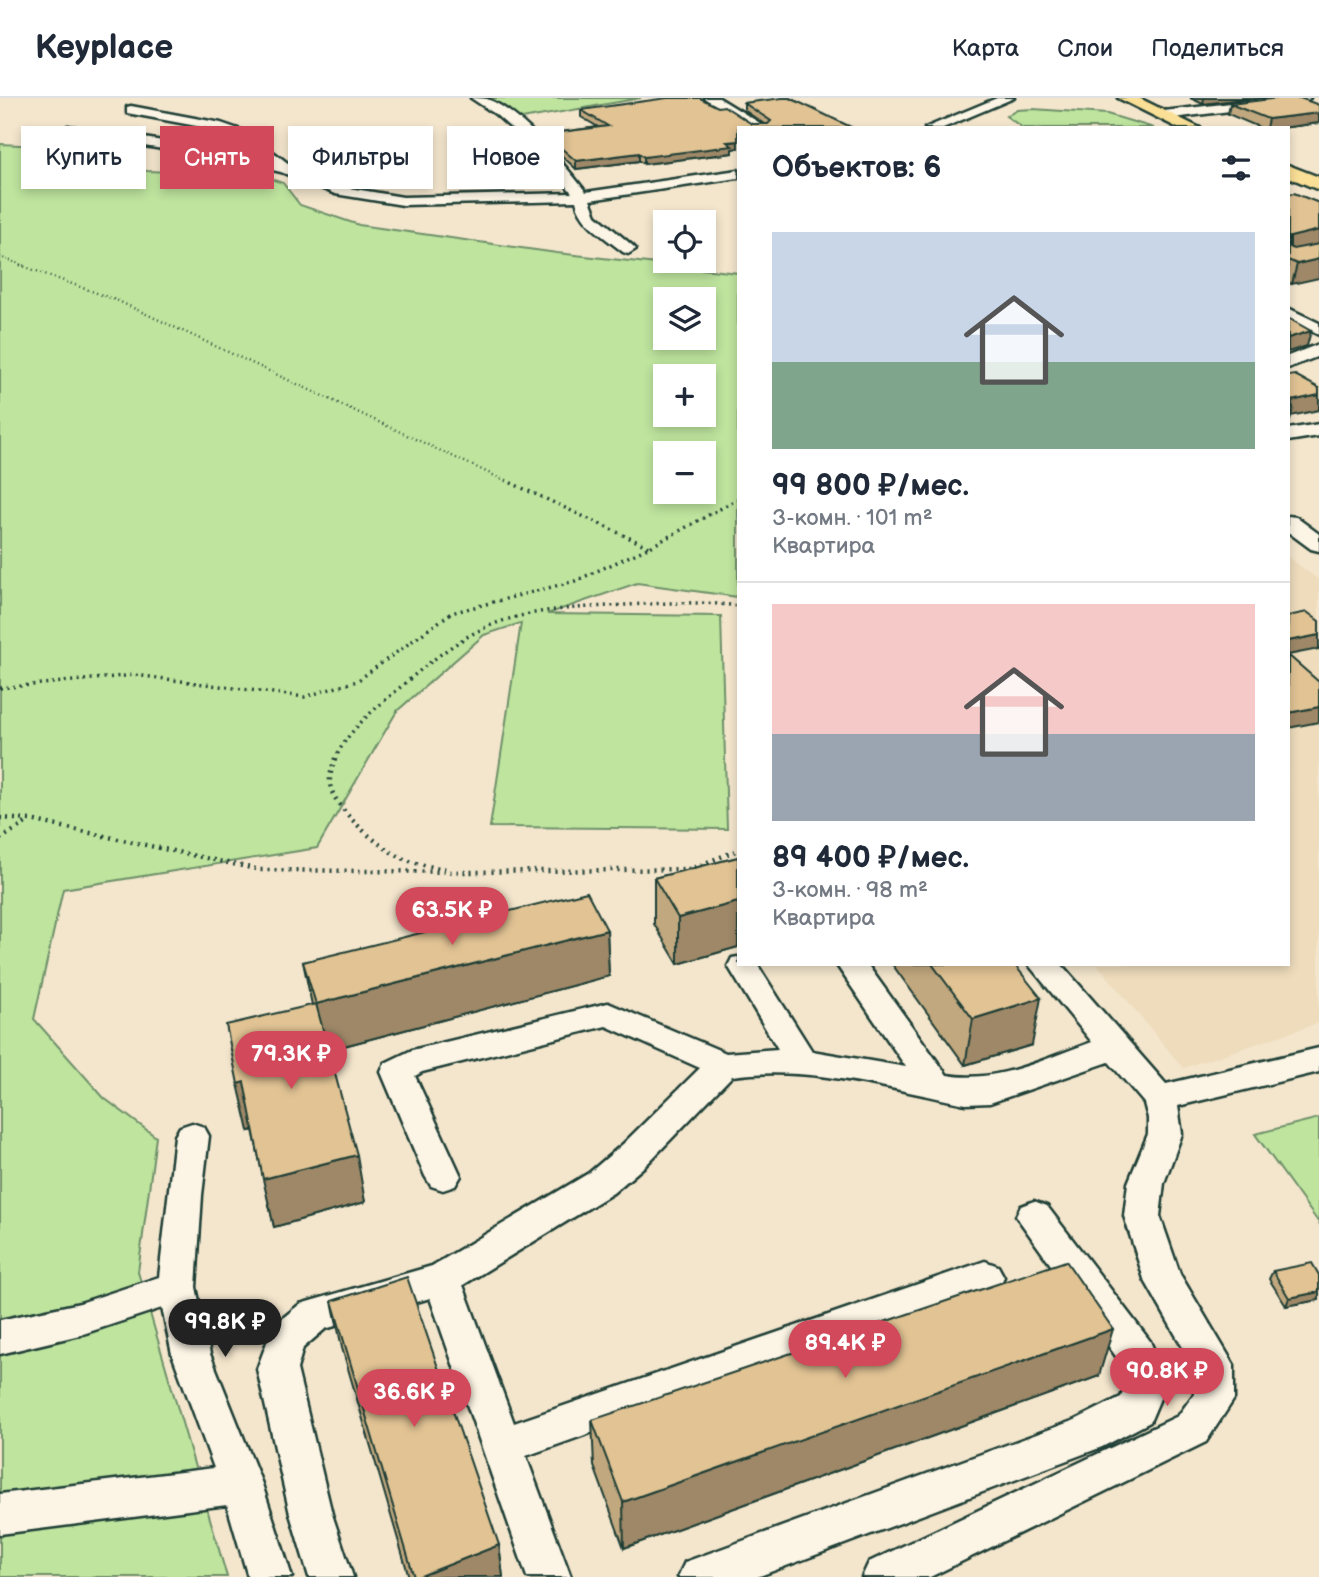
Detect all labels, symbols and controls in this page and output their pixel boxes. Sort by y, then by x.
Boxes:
text: Keyplace [35,28,173,68]
text: Карта [952,34,1019,63]
text: Слои [1057,34,1113,63]
text: Поделиться [1151,34,1284,63]
chip: Купить [21,126,146,189]
chip: Снять [160,126,274,189]
chip: Фильтры [288,126,433,189]
chip: Новое [447,126,564,189]
icon: filters [1217,149,1255,187]
text: Объектов: 6 [772,150,941,186]
map controls [653,210,716,504]
button: locate [653,210,716,273]
icon: home [951,277,1077,403]
button: layers [653,287,716,350]
button: + [653,364,716,427]
button: − [653,441,716,504]
text: 99 800 ₽/мес. [772,468,969,504]
text: 3-комн. · 101 m² [772,504,933,532]
text: Квартира [772,532,875,560]
icon: home [951,649,1077,775]
text: 89 400 ₽/мес. [772,840,969,876]
text: 3-комн. · 98 m² [772,876,928,904]
pin: 63.5K ₽ [387,888,517,947]
text: 63.5K ₽ [412,896,492,924]
text: Квартира [772,904,875,932]
pin: 79.3K ₽ [226,1032,356,1091]
text: 79.3K ₽ [251,1040,331,1068]
pin: 99.8K ₽ [160,1300,290,1359]
text: 99.8K ₽ [184,1308,266,1336]
pin: 89.4K ₽ [780,1320,910,1380]
text: 89.4K ₽ [804,1329,886,1357]
pin: 90.8K ₽ [1102,1348,1232,1408]
text: 90.8K ₽ [1126,1357,1208,1385]
pin: 36.6K ₽ [349,1370,479,1429]
text: 36.6K ₽ [373,1378,455,1406]

